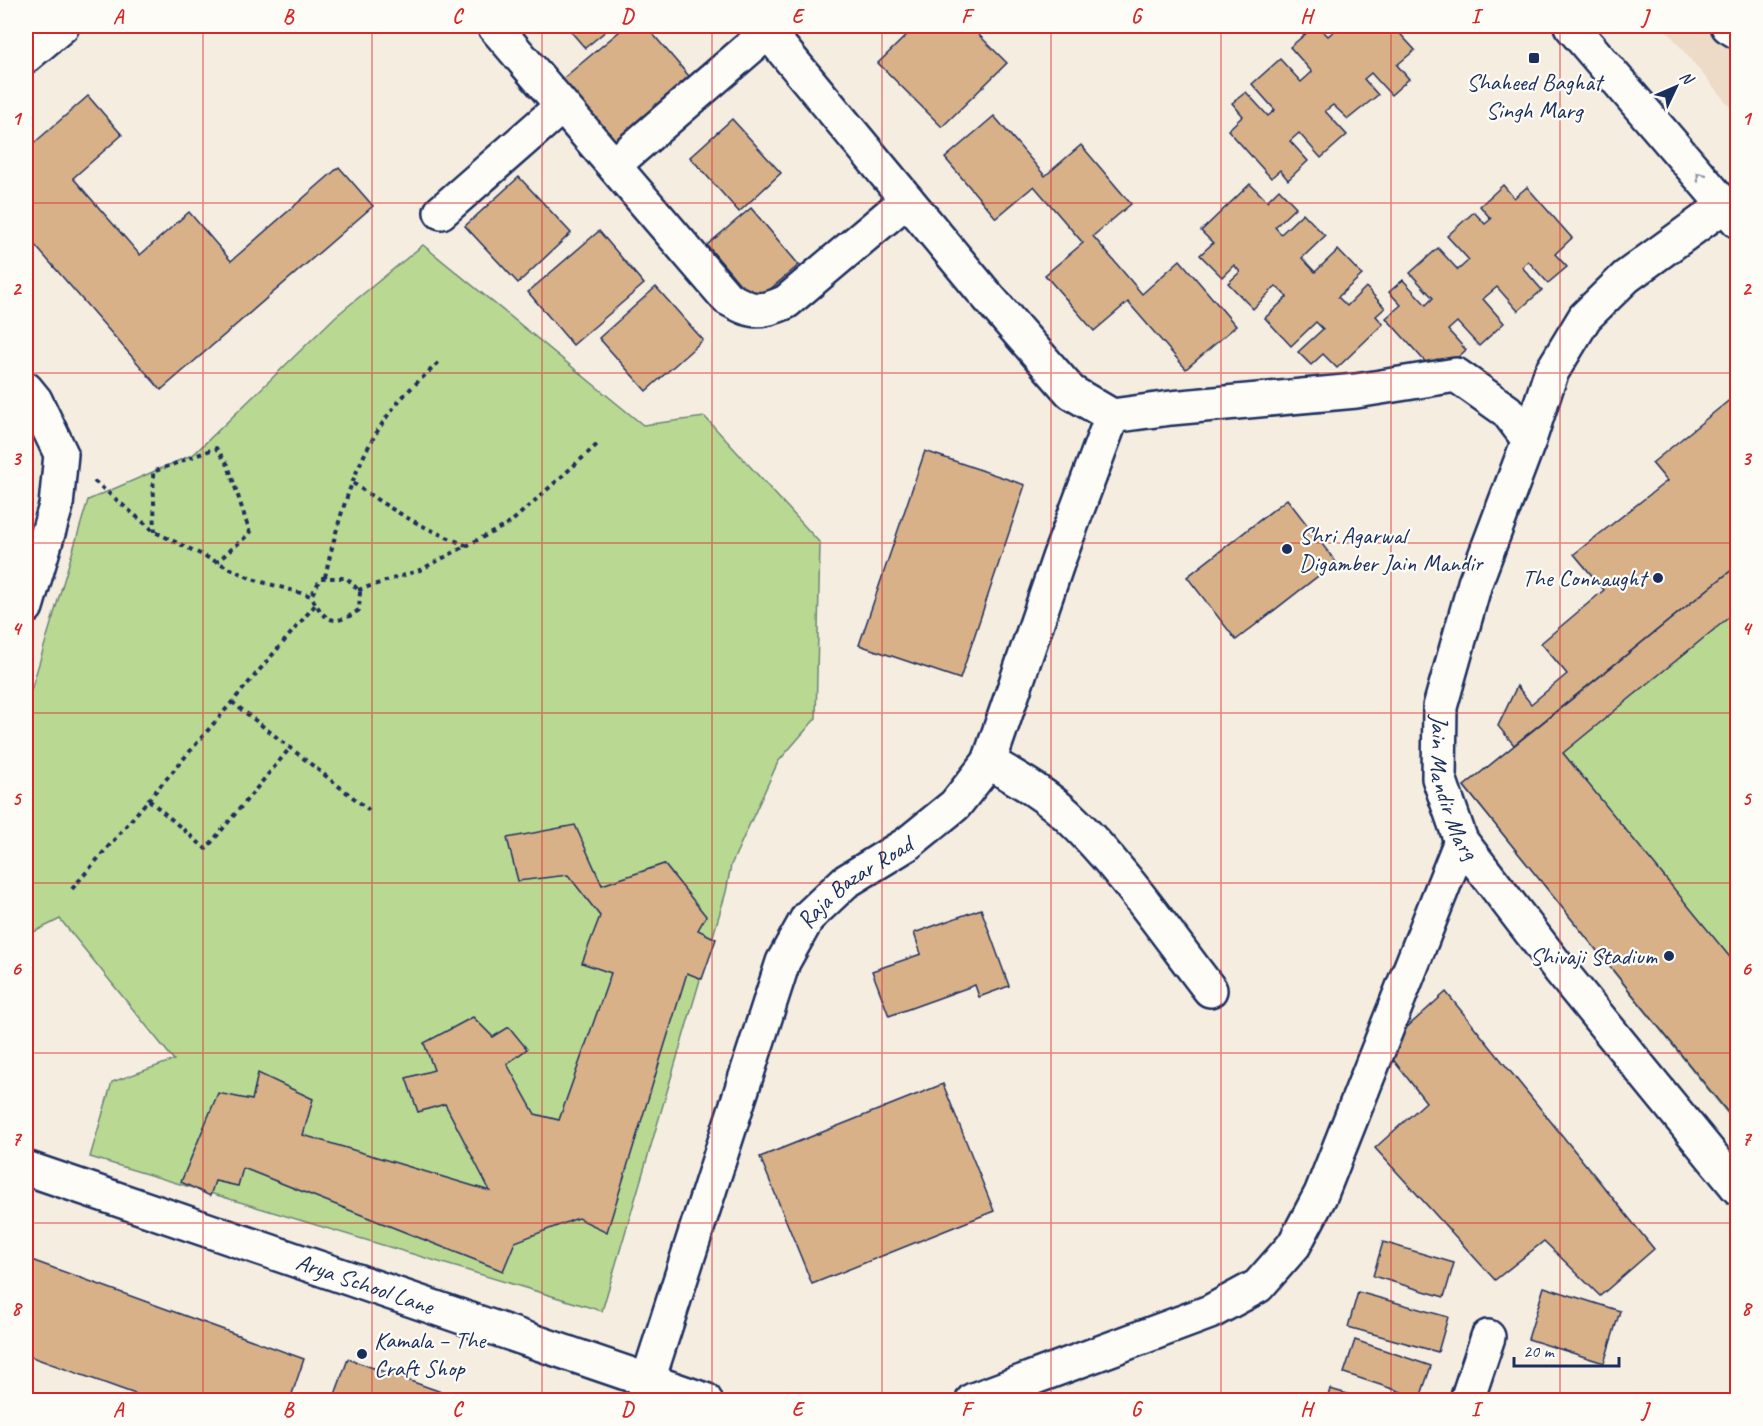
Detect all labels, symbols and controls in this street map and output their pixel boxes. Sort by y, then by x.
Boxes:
text: A [113,4,125,29]
text: B [283,4,295,29]
text: C [452,4,464,29]
text: D [621,4,635,29]
text: E [792,4,806,29]
text: F [961,4,975,29]
text: G [1131,4,1144,29]
text: H [1300,4,1315,29]
text: I [1471,4,1484,29]
text: J [1640,4,1652,29]
marker: Shaheed Baghat Singh Marg [1527,51,1541,65]
north arrow [1646,57,1706,117]
place label: Shaheed Baghat Singh Marg [1466,67,1605,125]
text: N [1675,67,1699,90]
text: 1 [12,106,23,131]
text: 1 [1742,106,1753,131]
one-way arrow [1696,172,1707,183]
text: 2 [12,276,23,301]
text: 2 [1742,276,1753,301]
text: 3 [12,446,23,471]
text: 3 [1742,446,1753,471]
place label: Shri Agarwal Digamber Jain Mandir [1299,520,1485,578]
marker: Shri Agarwal Digamber Jain Mandir [1280,542,1294,556]
place label: The Connaught [1522,563,1649,593]
marker: The Connaught [1651,571,1665,585]
text: 4 [12,616,24,641]
text: 4 [1742,616,1754,641]
street label: Jain Mandir Marg [1424,714,1486,867]
text: 5 [12,786,23,811]
text: 5 [1742,786,1753,811]
street label: Raja Bazar Road [790,828,921,934]
place label: Shivaji Stadium [1530,941,1658,971]
marker: Shivaji Stadium [1662,949,1676,963]
text: 6 [11,956,22,981]
text: 6 [1741,956,1752,981]
text: 7 [12,1126,23,1151]
text: 7 [1742,1126,1753,1151]
street label: Arya School Lane [292,1246,439,1322]
text: 8 [12,1296,24,1321]
text: 8 [1742,1296,1754,1321]
place label: Kamala – The Craft Shop [374,1325,487,1383]
scale bar [1514,1330,1619,1368]
text: 20 m [1523,1340,1556,1362]
marker: Kamala – The Craft Shop [355,1347,369,1361]
text: A [113,1397,125,1422]
text: B [283,1397,295,1422]
text: C [452,1397,464,1422]
text: D [621,1397,635,1422]
text: E [792,1397,806,1422]
text: F [961,1397,975,1422]
text: G [1131,1397,1144,1422]
text: H [1300,1397,1315,1422]
text: I [1471,1397,1484,1422]
text: J [1640,1397,1652,1422]

